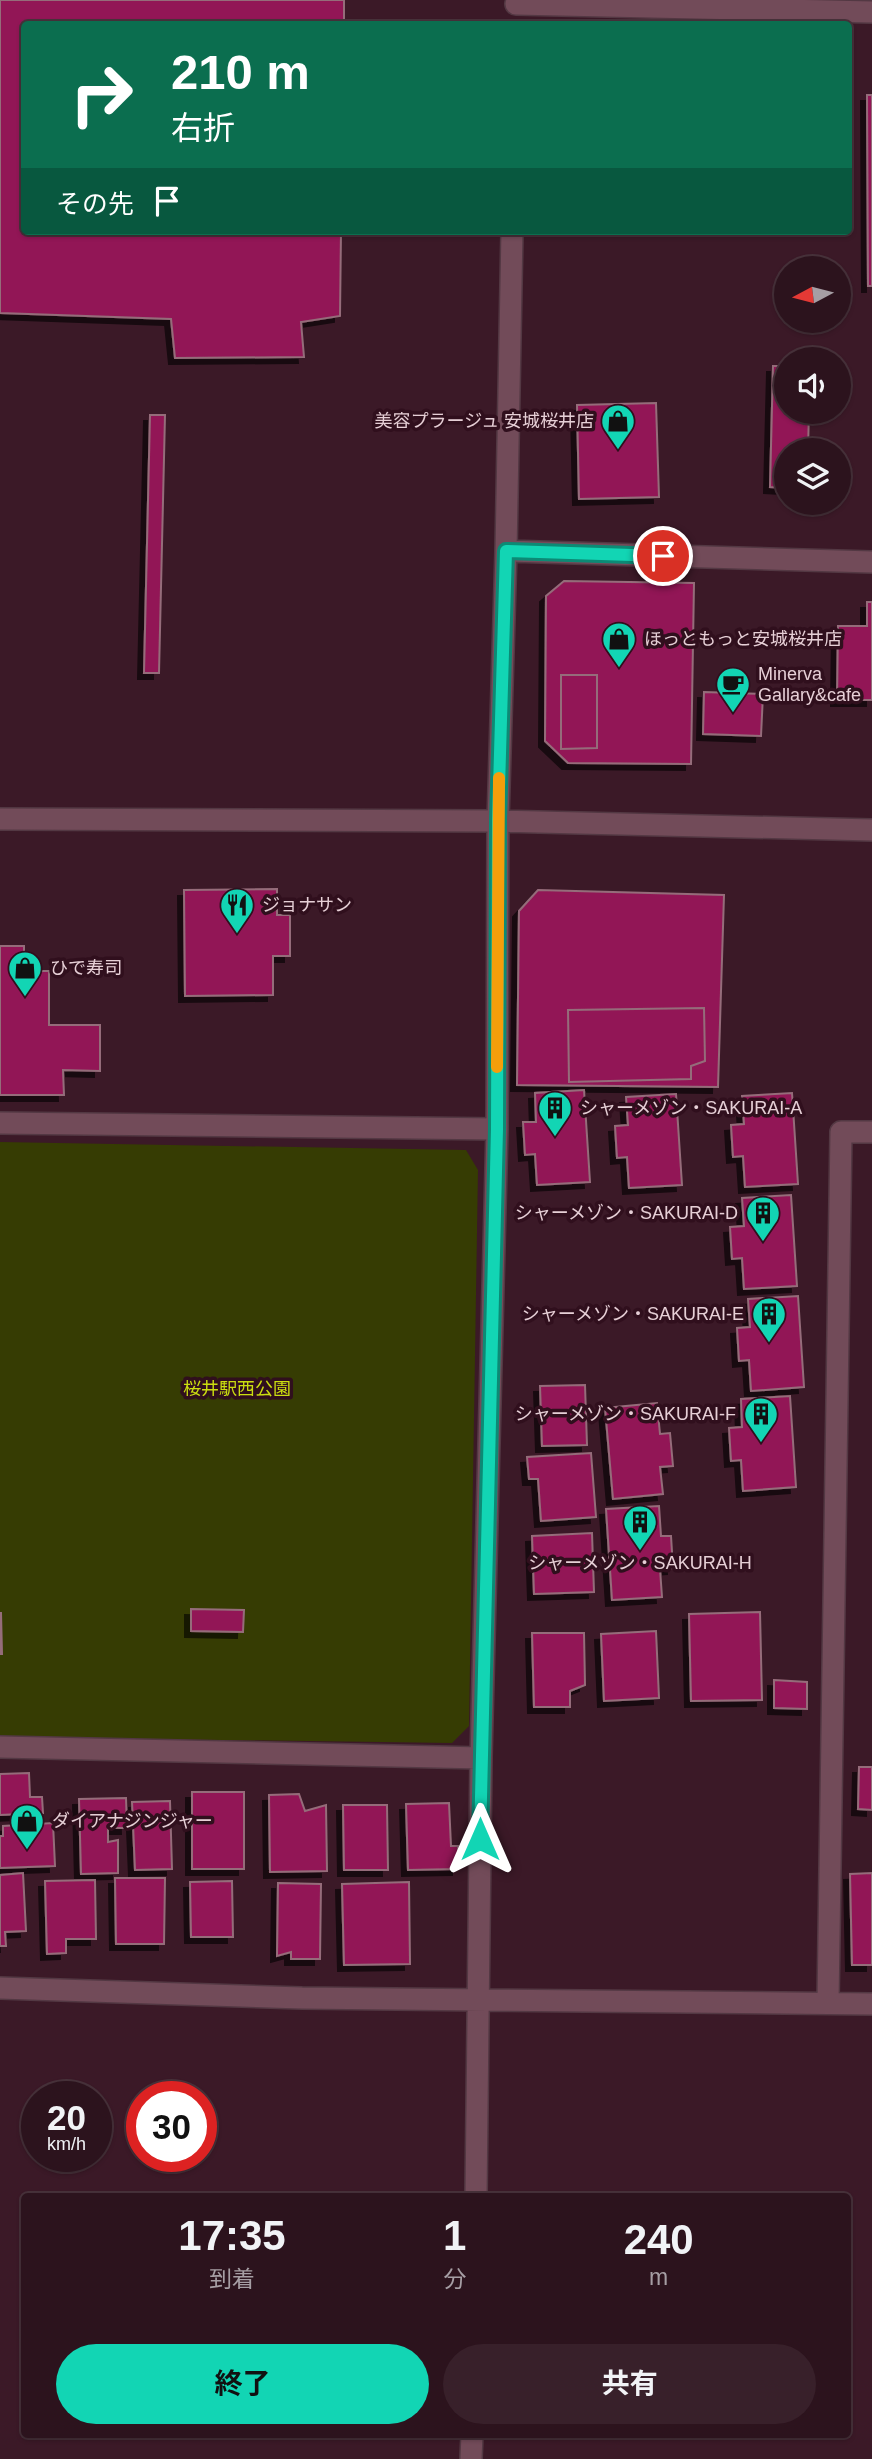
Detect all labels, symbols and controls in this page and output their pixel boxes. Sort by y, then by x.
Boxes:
text: 210 m [171,45,310,99]
icon: right [56,49,147,140]
text: 右折 [171,110,235,146]
icon: arrive [148,182,186,220]
text: その先 [56,189,134,219]
north arrow [774,256,850,332]
map controls [774,256,851,515]
button: sound [774,347,851,424]
shop icon: 美容プラージュ 安城桜井店 [599,402,637,451]
place label: 美容プラージュ 安城桜井店 [375,411,594,431]
button: layers [774,438,851,515]
pin [633,526,693,586]
icon: arrive [644,537,682,575]
shop icon: ほっともっと安城桜井店 [600,620,638,669]
place label: ほっともっと安城桜井店 [644,629,842,649]
place label: Minerva Gallary&cafe [758,664,861,705]
cafe icon: Minerva Gallary&cafe [714,665,752,714]
restaurant icon: ジョナサン [218,886,256,935]
place label: ジョナサン [262,895,352,915]
shop icon: ひで寿司 [6,949,44,998]
place label: ひで寿司 [50,958,122,978]
building icon: シャーメゾン・SAKURAI-A [536,1089,574,1138]
place label: シャーメゾン・SAKURAI-A [580,1098,802,1118]
building icon: シャーメゾン・SAKURAI-D [744,1194,782,1243]
place label: シャーメゾン・SAKURAI-D [515,1203,738,1223]
building icon: シャーメゾン・SAKURAI-E [750,1295,788,1344]
place label: シャーメゾン・SAKURAI-E [522,1304,744,1324]
park label: 桜井駅西公園 [183,1379,291,1399]
building icon: シャーメゾン・SAKURAI-F [742,1395,780,1444]
place label: シャーメゾン・SAKURAI-F [515,1404,736,1424]
building icon: シャーメゾン・SAKURAI-H [621,1503,659,1552]
place label: シャーメゾン・SAKURAI-H [528,1553,752,1573]
shop icon: ダイアナジンジャー [8,1802,46,1851]
position arrow [443,1802,517,1876]
place label: ダイアナジンジャー [52,1811,213,1831]
speed limit sign: 30 [126,2081,217,2172]
text: 20 [47,2098,86,2137]
text: km/h [47,2134,86,2154]
text: 17:35 [178,2212,286,2259]
text: 1 [443,2212,466,2259]
text: 240 [624,2216,694,2263]
text: m [649,2264,668,2290]
text: 到着 [209,2266,255,2292]
text: 分 [443,2266,466,2292]
button: 終了 [56,2344,429,2424]
button: 共有 [443,2344,816,2424]

